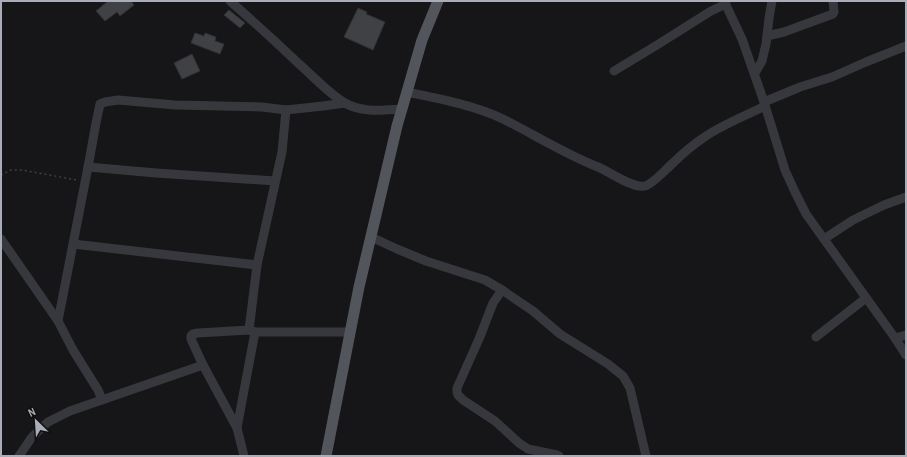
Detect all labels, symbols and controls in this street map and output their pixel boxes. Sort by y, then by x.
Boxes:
north arrow [16,401,56,441]
text: N [26,404,38,420]

